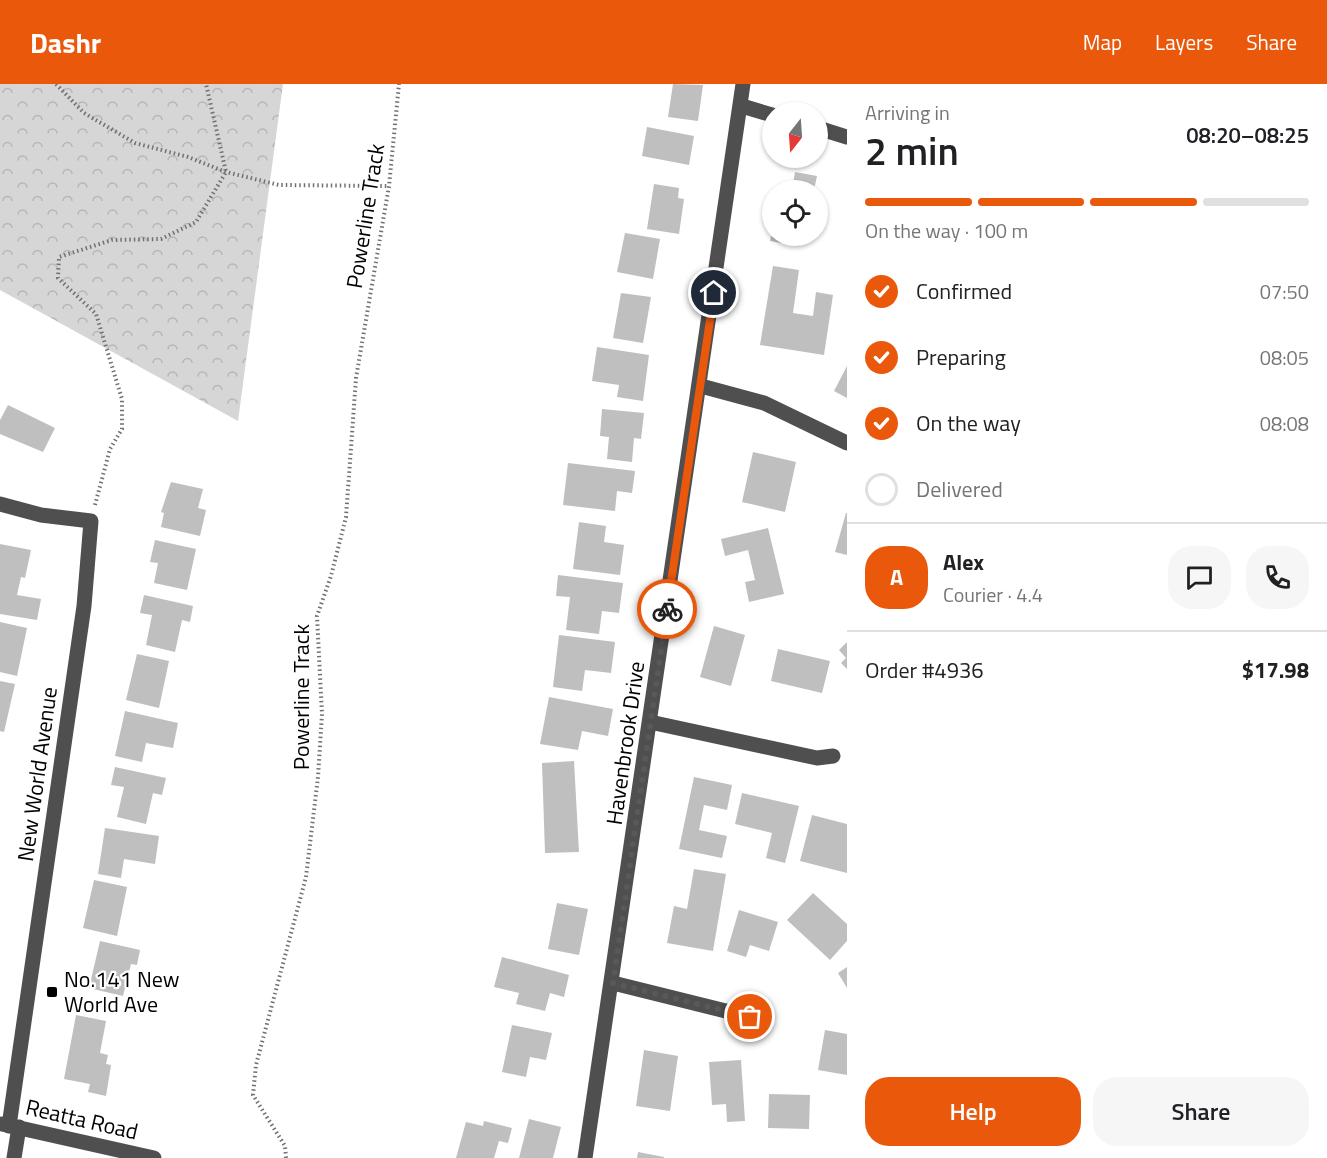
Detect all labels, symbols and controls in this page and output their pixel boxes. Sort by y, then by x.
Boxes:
text: Dashr [30,21,101,64]
text: Map [1083,26,1122,58]
text: Layers [1155,26,1213,58]
text: Share [1246,26,1297,58]
text: Arriving in [865,97,950,128]
north arrow [762,102,828,168]
map controls [762,102,828,246]
text: 08:20–08:25 [1186,118,1309,152]
text: 2 min [865,121,959,180]
street label: Powerline Track [337,141,393,291]
button: locate [762,180,828,246]
text: On the way · 100 m [865,215,1028,246]
pin [688,267,739,318]
text: Confirmed [916,274,1012,308]
icon: check [865,275,898,308]
icon: home [697,276,730,309]
text: 07:50 [1260,276,1309,307]
text: Preparing [916,340,1006,374]
icon: check [865,341,898,374]
text: 08:05 [1260,342,1309,373]
text: On the way [916,406,1021,440]
icon: check [865,407,898,440]
text: 08:08 [1260,408,1309,439]
text: Delivered [916,472,1003,506]
text: Alex [943,545,984,579]
button: chat [1168,546,1231,609]
button: phone [1246,546,1309,609]
text: A [890,560,903,594]
courier [637,579,697,639]
text: Courier · 4.4 [943,579,1043,610]
icon: bike [651,593,684,626]
street label: Powerline Track [284,624,318,770]
text: Order #4936 [865,653,984,687]
text: $17.98 [1242,653,1309,687]
street label: Havenbrook Drive [597,659,653,827]
street label: New World Avenue [8,684,66,864]
place label: No.141 New World Ave [64,962,180,1021]
marker: No.141 New World Ave [45,985,59,999]
pin [724,991,775,1042]
icon: bag [733,1000,766,1033]
button: Help [865,1077,1081,1146]
button: Share [1093,1077,1309,1146]
street label: Reatta Road [22,1090,142,1148]

